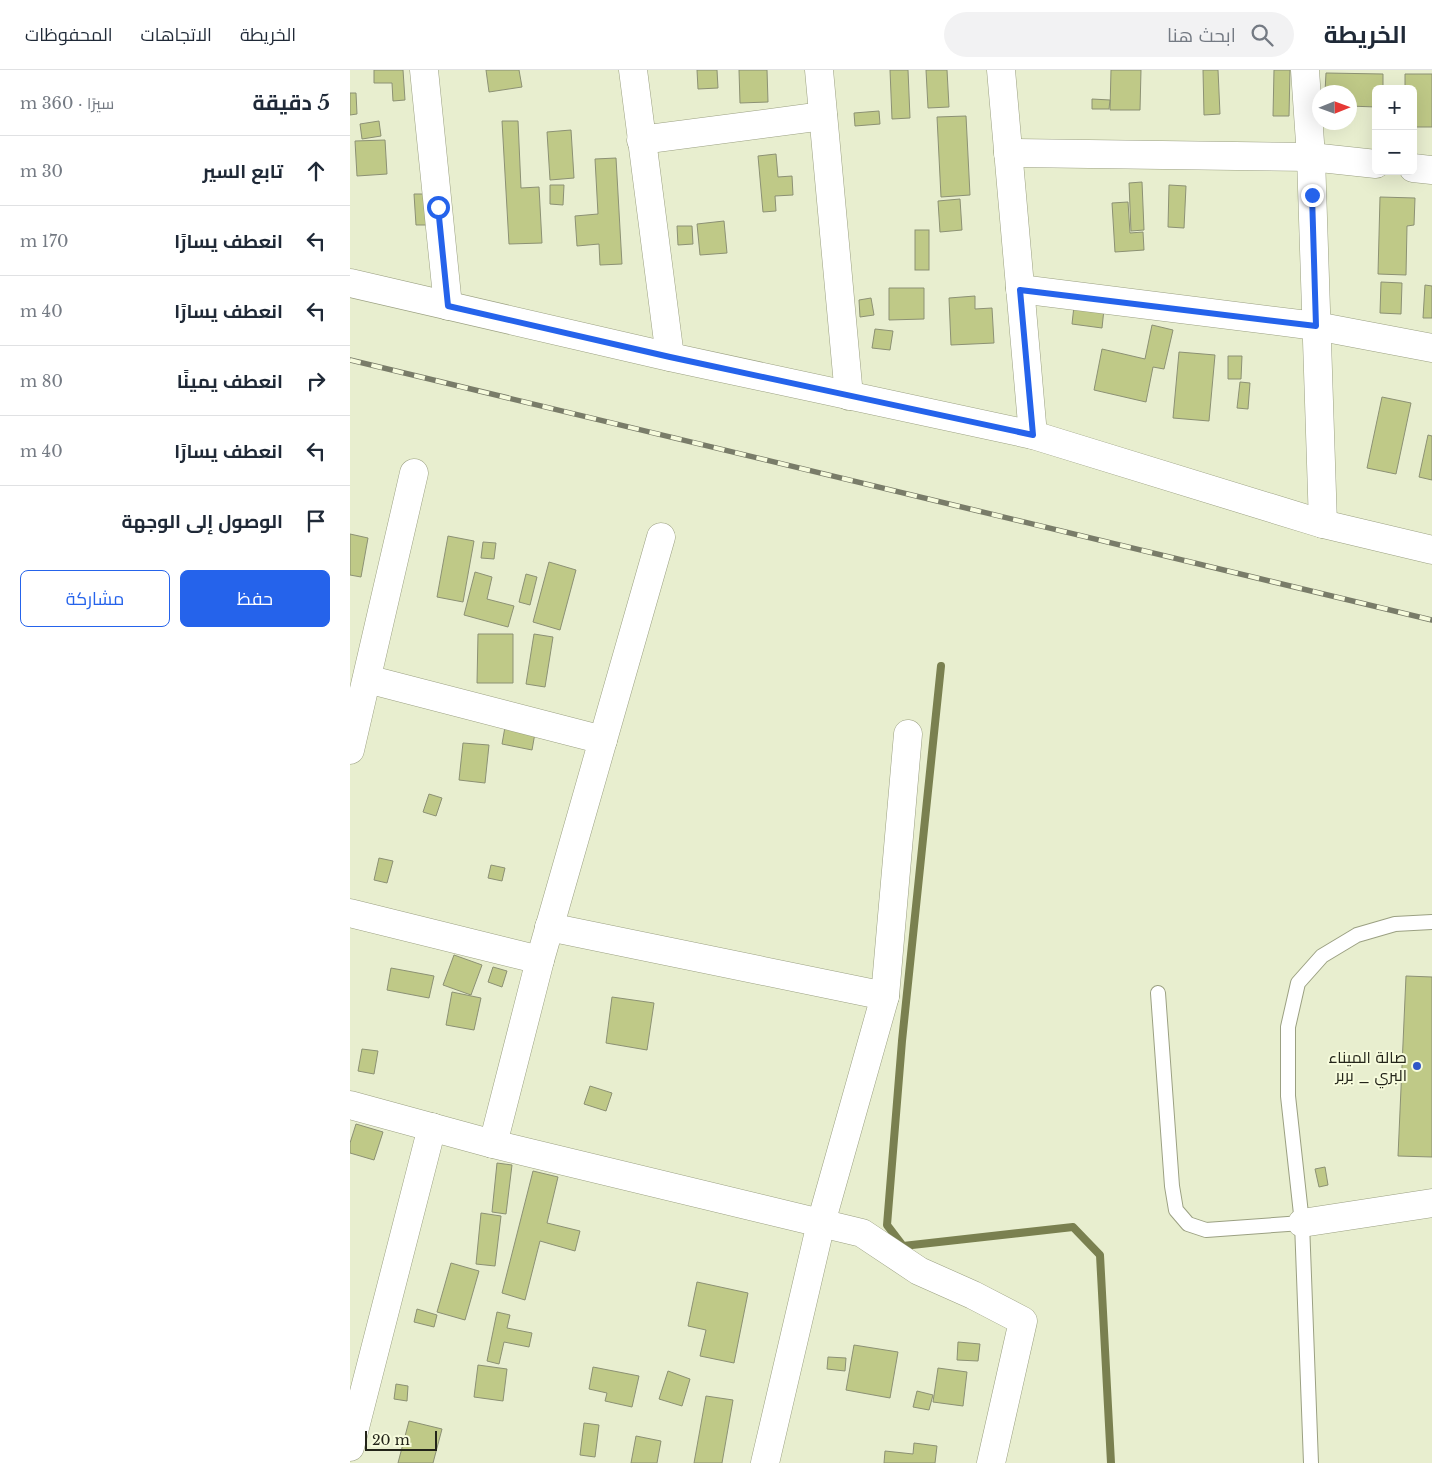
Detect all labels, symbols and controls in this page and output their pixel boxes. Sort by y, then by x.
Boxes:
search box [944,12,1294,57]
text: الخريطة [1324,20,1407,49]
icon: search [1248,21,1276,49]
text: المحفوظات [25,24,113,46]
text: الاتجاهات [141,24,212,46]
text: الخريطة [240,24,296,46]
text: ابحث هنا [1167,24,1236,47]
north arrow [1312,85,1357,130]
map controls [1372,85,1417,175]
button: + [1372,85,1417,130]
text: 5 دقيقة [253,90,330,116]
text: سيرًا · 360 m [20,93,114,113]
button: − [1372,130,1417,175]
icon: ahead [302,157,330,185]
text: تابع السير [202,160,283,183]
text: 30 m [20,161,63,181]
route end [1301,184,1324,207]
route start [427,196,450,219]
icon: left [302,227,330,255]
text: انعطف يسارًا [174,230,283,253]
text: 170 m [20,231,68,251]
icon: left [302,297,330,325]
text: انعطف يسارًا [174,300,283,323]
text: 40 m [20,301,63,321]
icon: right [302,367,330,395]
text: انعطف يمينًا [177,370,283,393]
text: 80 m [20,371,63,391]
icon: left [302,437,330,465]
text: انعطف يسارًا [174,440,283,463]
text: 40 m [20,441,63,461]
icon: arrive [302,507,330,535]
text: الوصول إلى الوجهة [122,510,283,533]
button: مشاركة [20,570,170,627]
button: حفظ [180,570,330,627]
place label: صالة الميناء البري _ بربر [1329,1047,1407,1089]
marker: صالة الميناء البري _ بربر [1411,1060,1423,1072]
scale bar [365,1428,438,1451]
text: 20 m [372,1431,410,1449]

